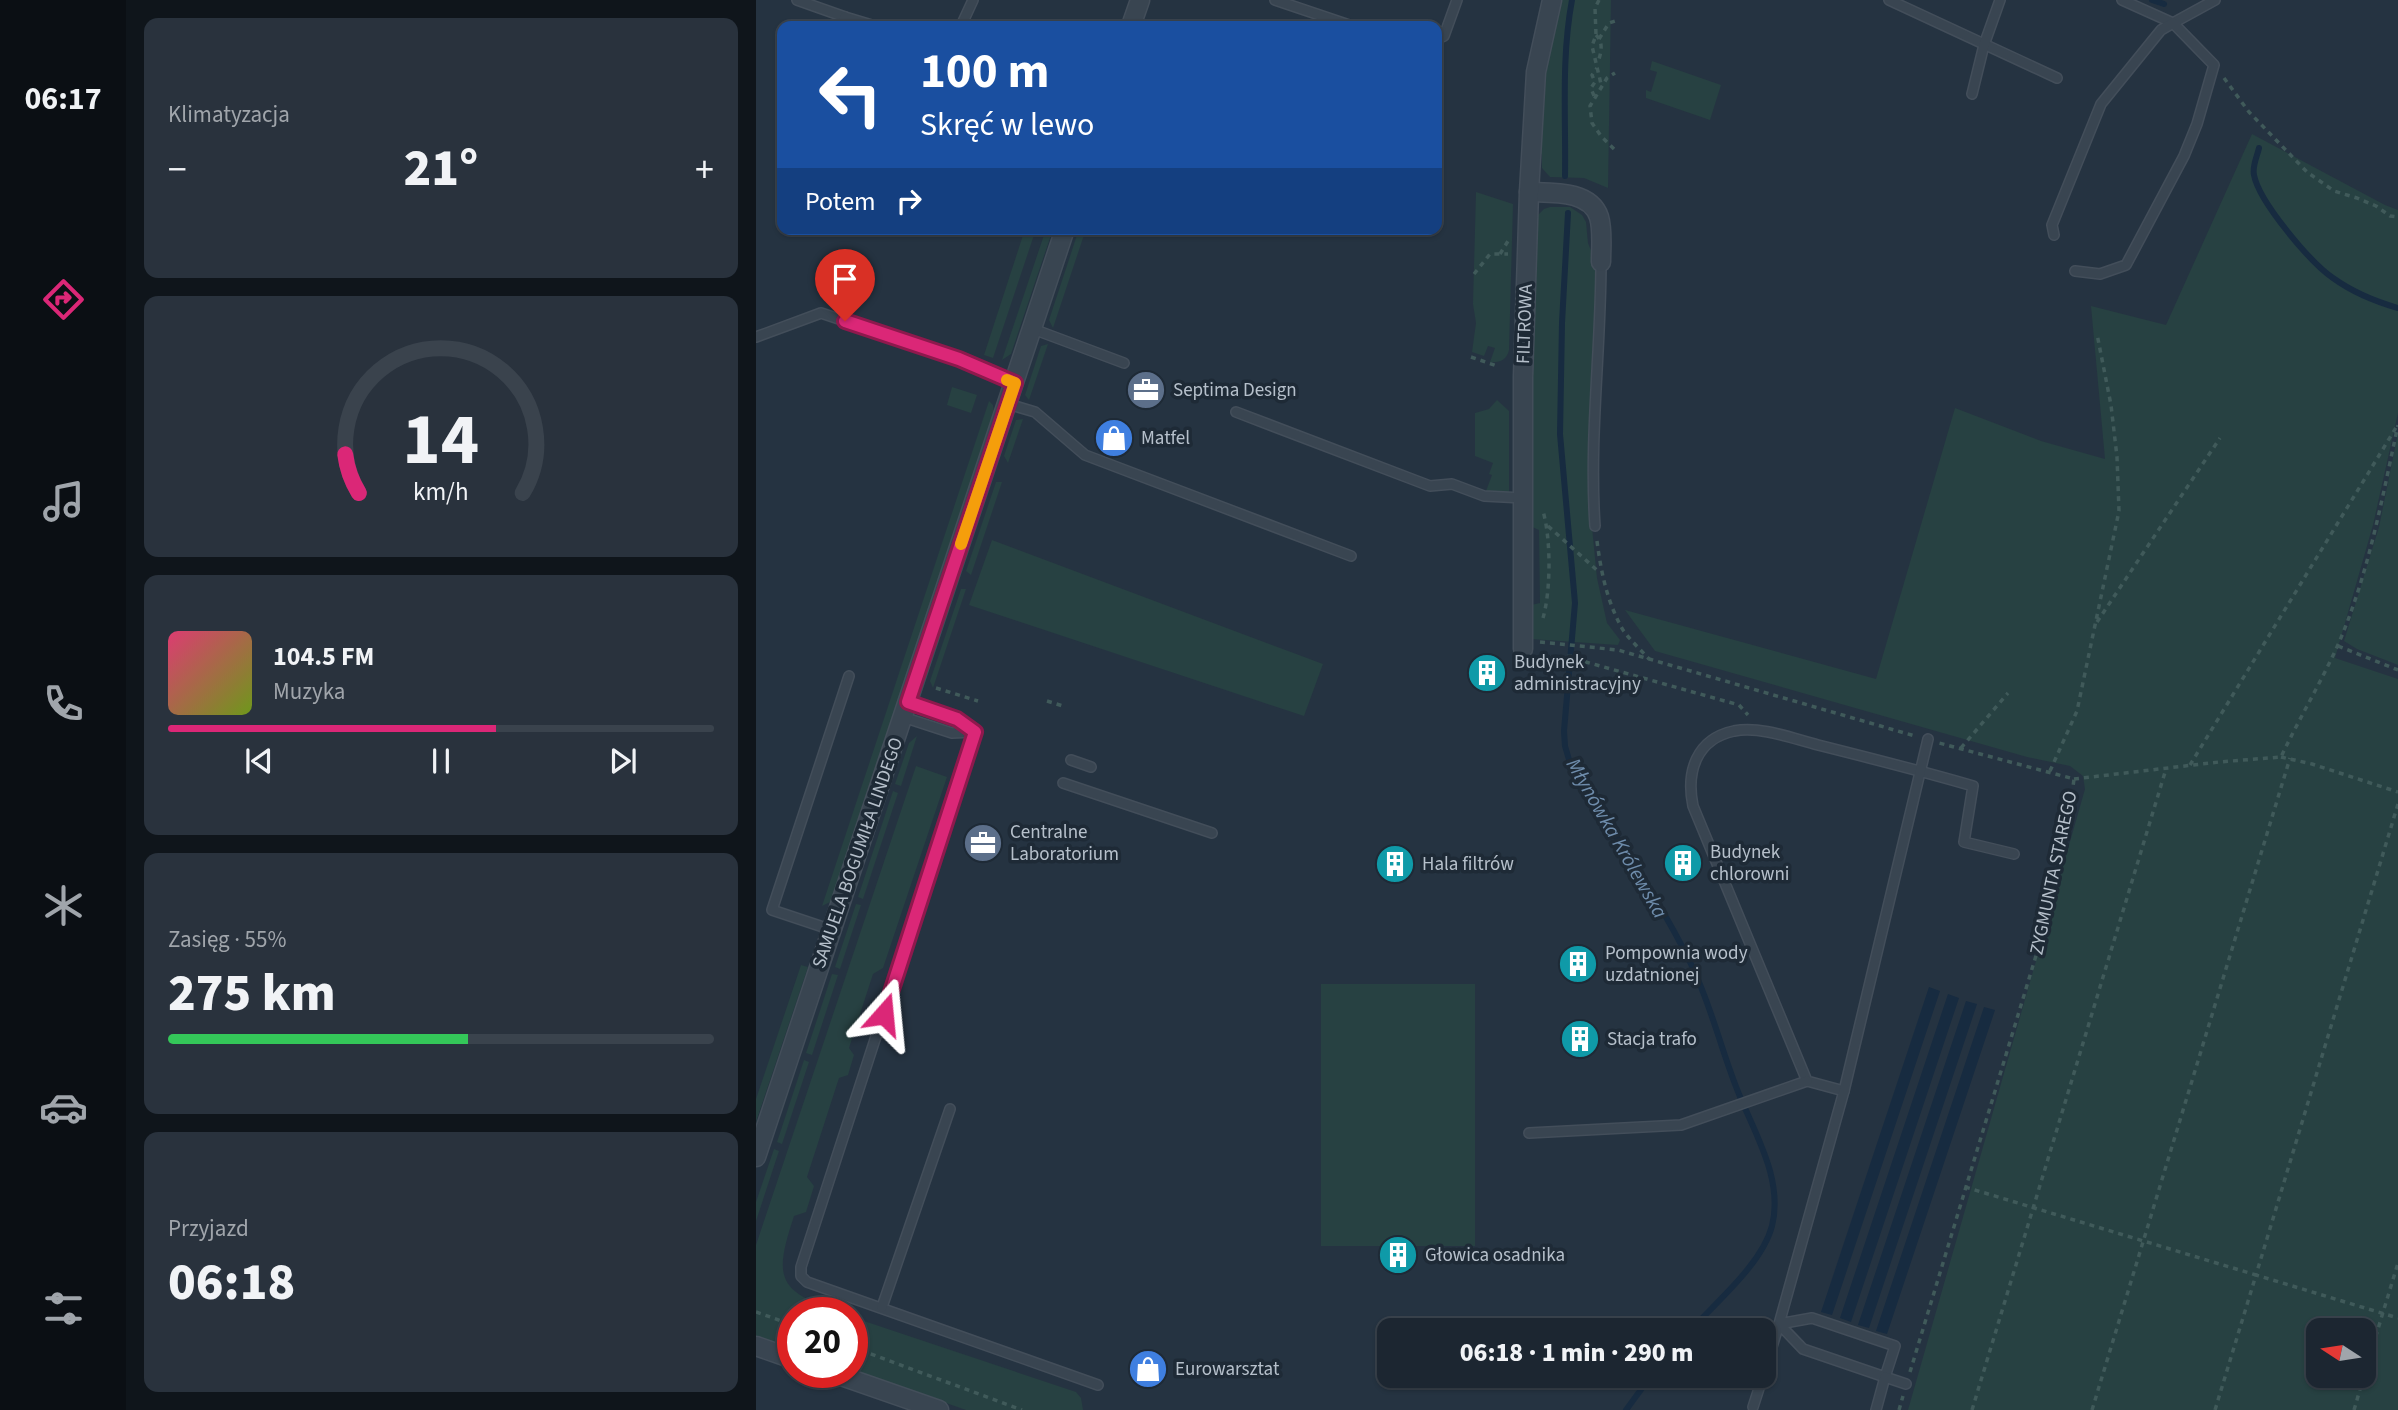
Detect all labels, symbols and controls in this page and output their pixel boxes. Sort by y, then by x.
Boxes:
text: 100 m [920,37,1049,107]
icon: left [805,49,896,140]
text: 06:17 [24,76,102,122]
text: Klimatyzacja [168,98,290,131]
text: Skręć w lewo [920,102,1094,148]
text: 21° [404,132,478,206]
text: − [168,143,187,197]
text: + [695,143,714,197]
icon: right [890,182,928,220]
text: Potem [805,183,876,220]
pin [815,249,875,321]
icon: arrive [826,260,864,298]
icon: directions [39,275,88,324]
street label: FILTROWA [1510,283,1540,364]
office icon: Septima Design [1125,369,1167,411]
place label: Septima Design [1173,377,1297,404]
text: 14 [403,388,479,492]
shop icon: Matfel [1093,417,1135,459]
place label: Matfel [1141,425,1190,452]
text: km/h [413,473,469,509]
icon: music [39,477,88,526]
text: 104.5 FM [273,638,374,675]
place label: Budynek administracyjny [1514,649,1641,698]
building icon: Budynek administracyjny [1466,652,1508,694]
text: Muzyka [273,675,345,708]
icon: phone [39,679,88,728]
street label: SAMUELA BOGUMIŁA LINDEGO [806,734,910,972]
icon: previous [240,742,278,780]
icon: pause [422,742,460,780]
icon: next [604,742,642,780]
water label: Młynówka Królewska [1559,752,1675,924]
street label: ZYGMUNTA STAREGO [2023,788,2085,958]
place label: Centralne Laboratorium [1010,819,1119,868]
office icon: Centralne Laboratorium [962,822,1004,864]
place label: Budynek chlorowni [1710,839,1790,888]
building icon: Budynek chlorowni [1662,842,1704,884]
building icon: Hala filtrów [1374,843,1416,885]
place label: Hala filtrów [1422,851,1514,878]
icon: climate [39,881,88,930]
text: Zasięg · 55% [168,923,286,956]
place label: Pompownia wody uzdatnionej [1605,940,1748,989]
building icon: Pompownia wody uzdatnionej [1557,943,1599,985]
text: 275 km [168,957,336,1031]
position arrow [847,977,921,1051]
building icon: Stacja trafo [1559,1018,1601,1060]
place label: Stacja trafo [1607,1026,1697,1053]
icon: car [39,1083,88,1132]
text: Przyjazd [168,1212,249,1245]
building icon: Głowica osadnika [1377,1234,1419,1276]
place label: Głowica osadnika [1425,1242,1565,1269]
text: 06:18 [168,1246,295,1320]
icon: filters [39,1284,88,1333]
speed limit sign: 20 [777,1297,868,1388]
north arrow [2306,1318,2376,1388]
map controls [2306,1318,2376,1388]
text: 06:18 · 1 min · 290 m [1460,1334,1693,1371]
shop icon: Eurowarsztat [1127,1348,1169,1390]
place label: Eurowarsztat [1175,1356,1280,1383]

